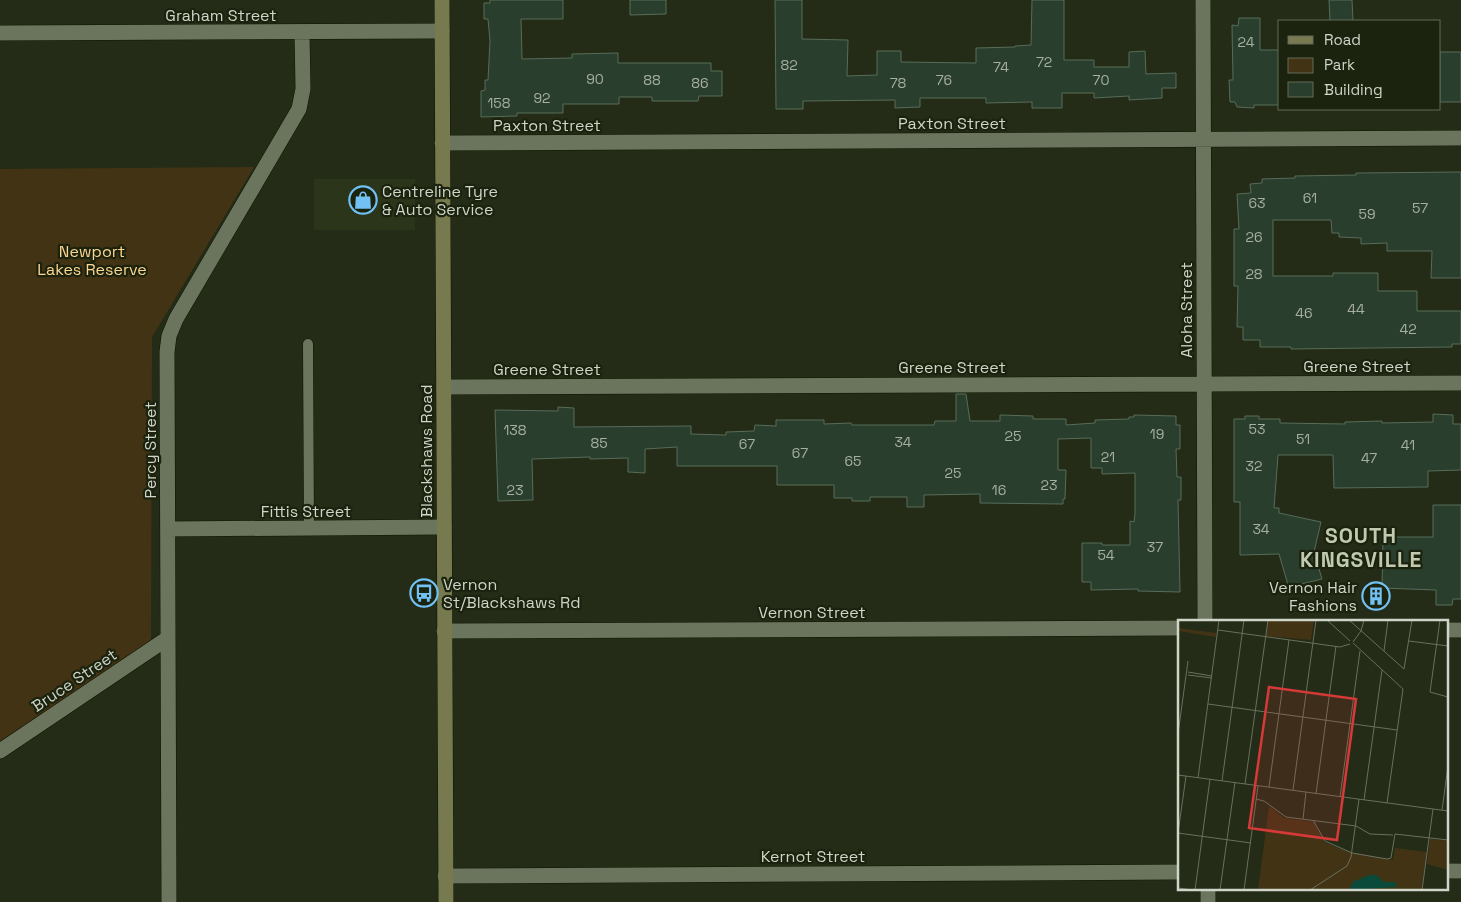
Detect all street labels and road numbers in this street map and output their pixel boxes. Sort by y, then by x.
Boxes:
street label: Graham Street [165,5,277,26]
street label: Paxton Street [898,113,1006,134]
street label: Paxton Street [493,115,601,136]
street label: Aloha Street [1176,262,1197,358]
street label: Greene Street [1303,356,1411,377]
street label: Greene Street [898,357,1006,378]
street label: Greene Street [493,359,601,380]
street label: Blackshaws Road [416,384,437,518]
street label: Percy Street [140,402,161,498]
street label: Fittis Street [261,501,351,522]
street label: Vernon Street [758,602,866,623]
street label: Bruce Street [28,644,121,717]
street label: Kernot Street [761,846,865,867]

